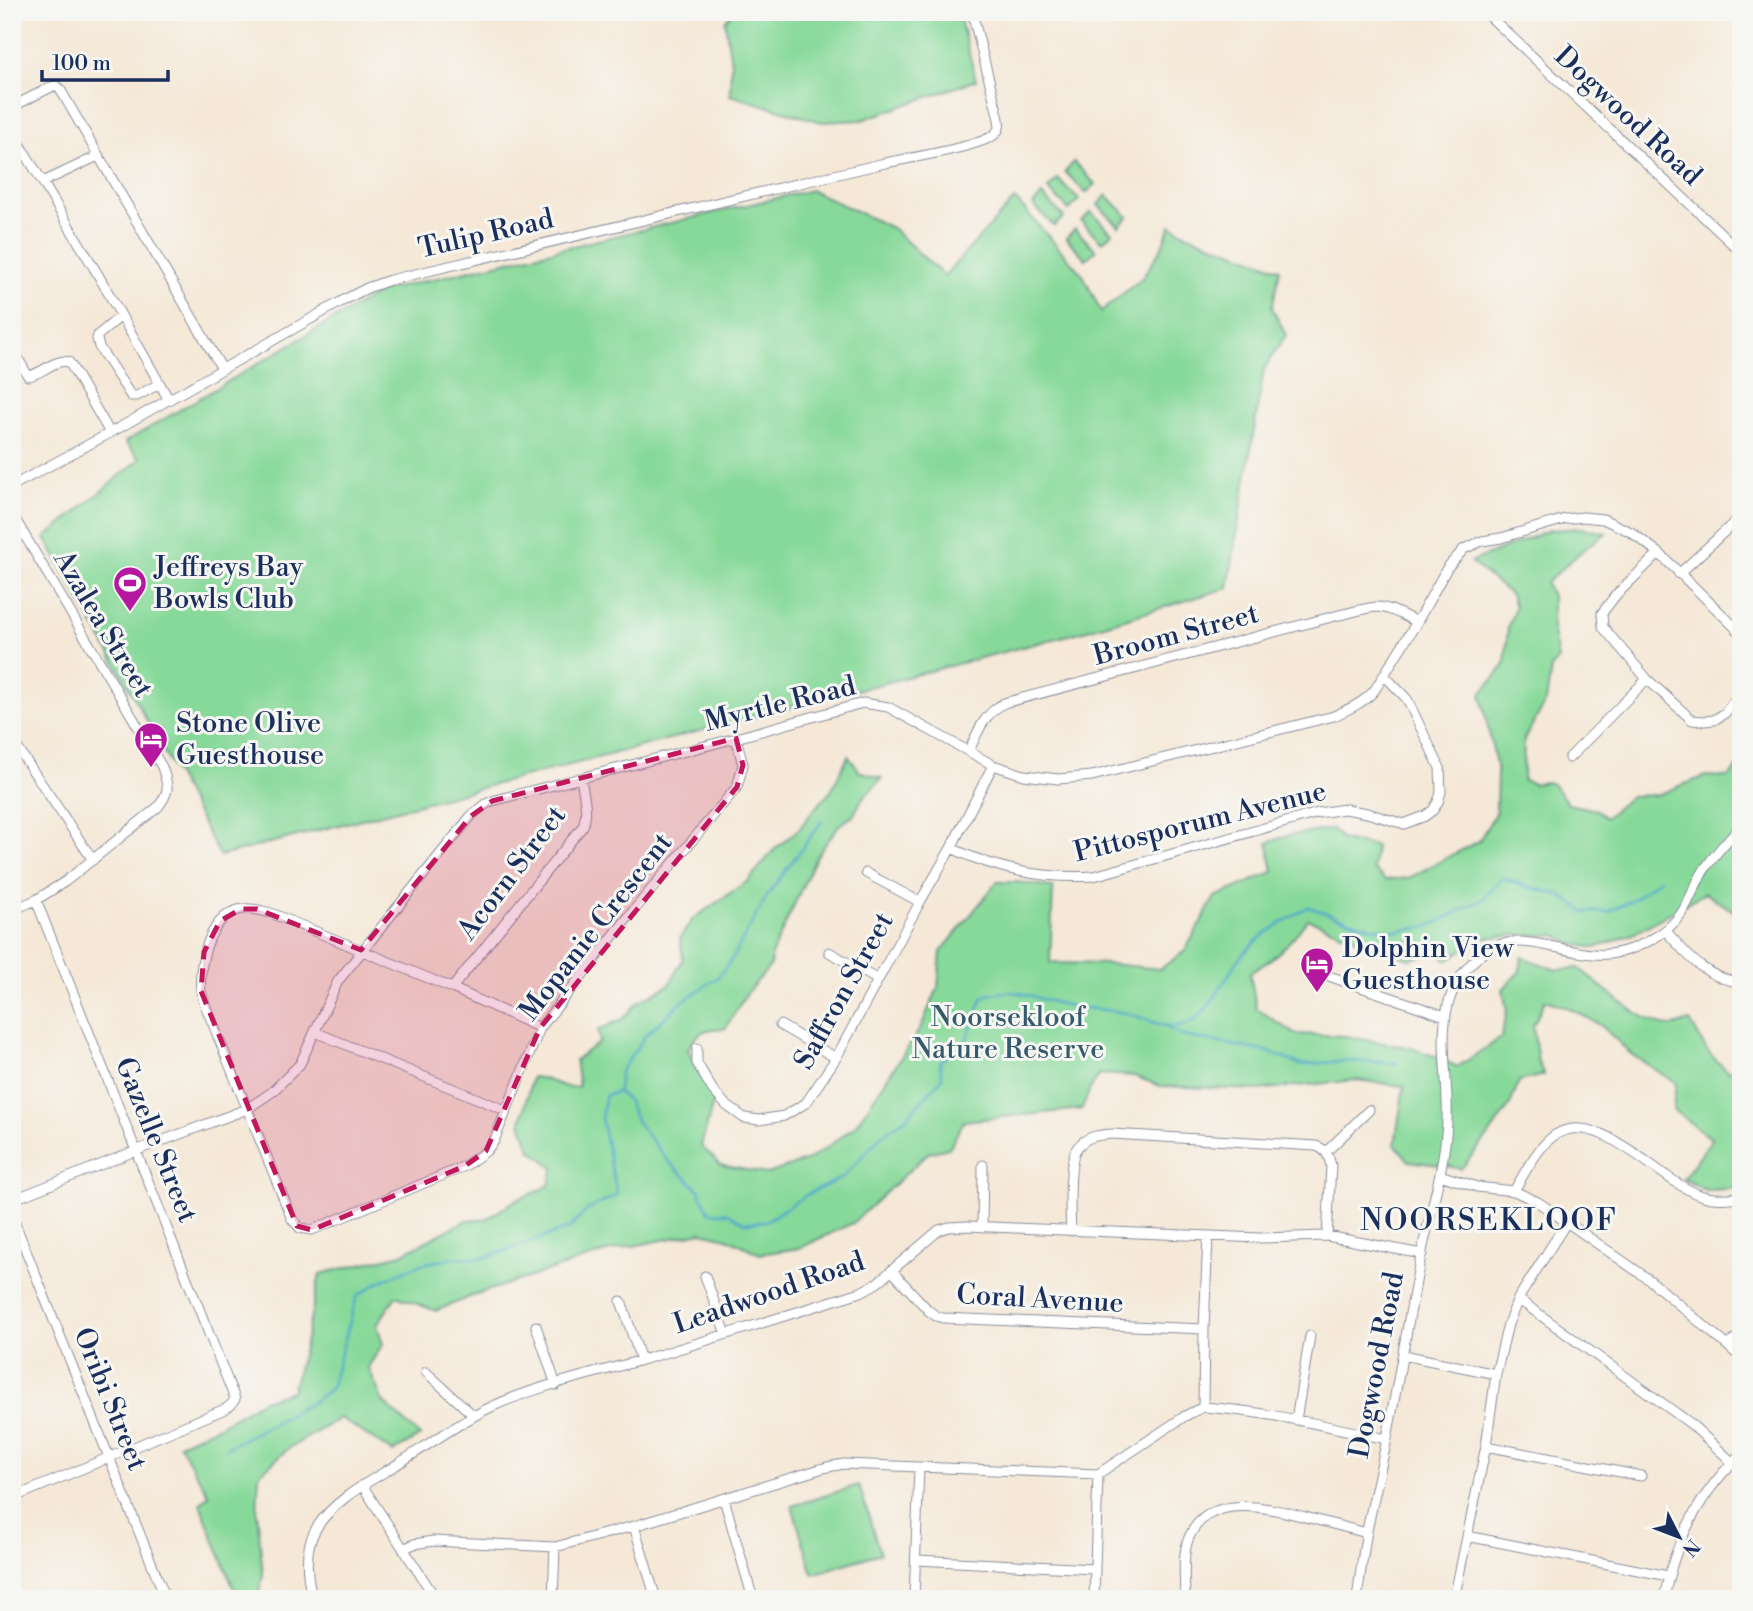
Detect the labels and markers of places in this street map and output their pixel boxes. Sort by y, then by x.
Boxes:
place label: Jeffreys Bay Bowls Club [153,550,303,617]
sports icon: Jeffreys Bay Bowls Club [111,564,149,613]
place label: Stone Olive Guesthouse [176,706,324,773]
hotel icon: Stone Olive Guesthouse [132,720,170,769]
place label: Dolphin View Guesthouse [1342,931,1514,998]
hotel icon: Dolphin View Guesthouse [1298,945,1336,994]

